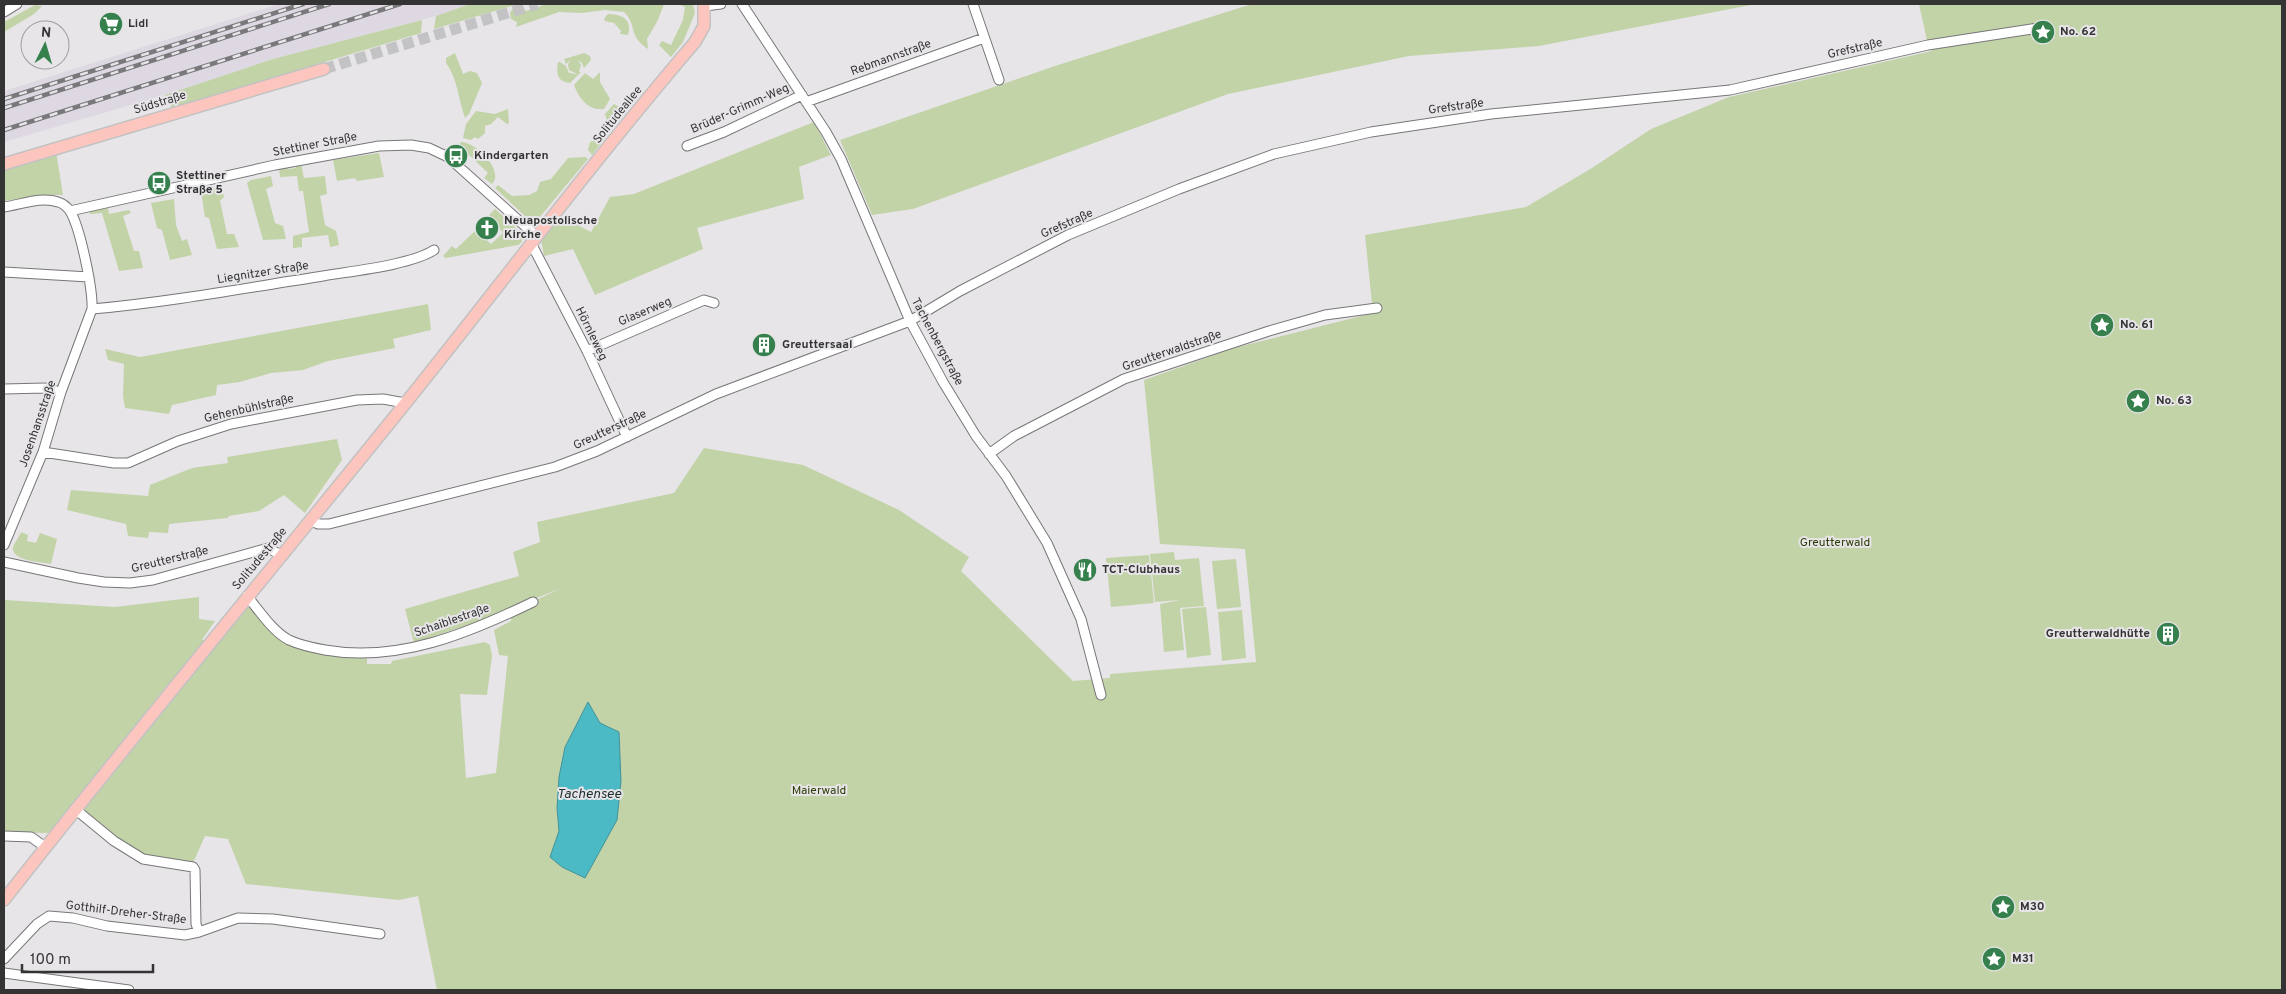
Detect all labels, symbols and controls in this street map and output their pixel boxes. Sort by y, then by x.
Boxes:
supermarket icon: Lidl [98,11,124,37]
place label: Lidl [128,16,149,32]
place icon: No. 62 [2030,19,2056,45]
north arrow [20,20,70,70]
place label: No. 62 [2060,24,2096,40]
text: N [40,25,52,42]
street label: Grefstraße [1826,35,1884,63]
street label: Rebmannstraße [849,36,933,80]
street label: Brüder-Grimm-Weg [688,80,792,138]
street label: Solitudeallee [590,83,646,147]
street label: Südstraße [132,87,188,119]
street label: Grefstraße [1427,95,1485,119]
street label: Stettiner Straße [272,129,358,161]
bus stop icon: Kindergarten [443,143,469,169]
place label: Kindergarten [474,148,549,164]
place label: Stettiner Straße 5 [176,168,226,198]
bus stop icon: Stettiner Straße 5 [146,170,172,196]
street label: Grefstraße [1038,205,1096,243]
place label: Neuapostolische Kirche [504,213,597,243]
church icon: Neuapostolische Kirche [474,215,500,241]
street label: Liegnitzer Straße [216,258,310,288]
street label: Glaserweg [616,294,674,330]
street label: Tachenbergstraße [907,295,967,389]
street label: Hörnleweg [571,304,611,364]
place icon: No. 61 [2089,312,2115,338]
place label: No. 61 [2120,317,2153,333]
street label: Greutterwaldstraße [1120,327,1224,375]
building icon: Greuttersaal [751,332,777,358]
place label: Greuttersaal [782,337,852,353]
street label: Josenhansstraße [16,378,60,470]
place icon: No. 63 [2125,388,2151,414]
street label: Gehenbühlstraße [202,391,296,427]
place label: No. 63 [2156,393,2192,409]
street label: Greutterstraße [571,406,649,454]
street label: Solitudestraße [229,524,291,594]
park label: Greutterwald [1800,535,1870,551]
street label: Greutterstraße [130,543,210,577]
restaurant icon: TCT-Clubhaus [1072,557,1098,583]
place label: TCT-Clubhaus [1102,562,1180,578]
street label: Schaiblestraße [412,601,492,641]
building icon: Greutterwaldhütte [2155,621,2181,647]
place label: Greutterwaldhütte [2046,626,2150,642]
park label: Maierwald [792,783,846,799]
water label: Tachensee [557,786,622,803]
place icon: M30 [1990,894,2016,920]
street label: Gotthilf-Dreher-Straße [65,898,187,928]
place label: M30 [2020,899,2045,915]
scale bar [22,942,154,974]
place icon: M31 [1981,946,2007,972]
text: 100 m [30,951,71,970]
place label: M31 [2012,951,2034,967]

